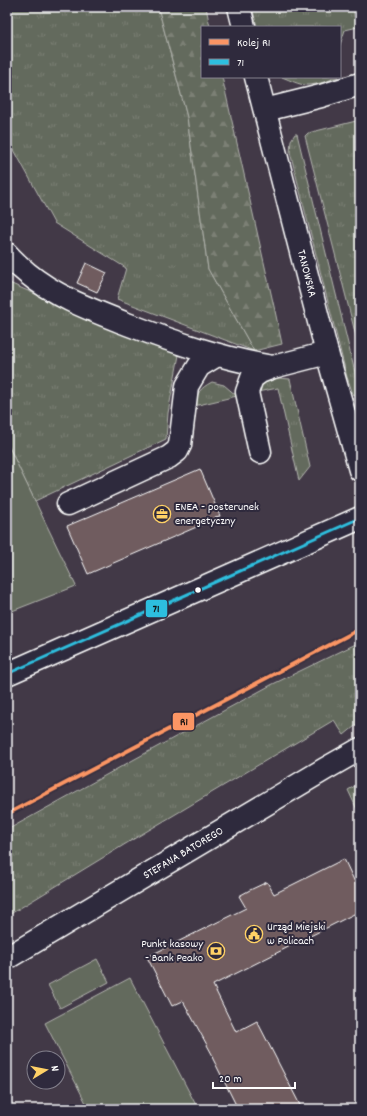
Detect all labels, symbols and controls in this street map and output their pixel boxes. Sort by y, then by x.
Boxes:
legend [201,26,341,78]
text: Kolej R1 [237,35,270,52]
text: 71 [237,55,244,72]
street label: TANOWSKA [292,248,321,300]
place label: ENEA - posterunek energetyczny [175,499,259,530]
office icon: ENEA - posterunek energetyczny [152,504,172,524]
unlabelled marker [193,585,203,595]
line badge: 71 [145,599,168,618]
text: 71 [153,602,159,618]
line badge: R1 [172,712,195,731]
text: R1 [180,715,188,731]
street label: STEFANA BATOREGO [140,823,227,884]
place label: Urząd Miejski w Policach [267,919,325,950]
public building icon: Urząd Miejski w Policach [244,924,264,944]
place label: Punkt kasowy - Bank Peako [141,936,204,967]
bank icon: Punkt kasowy - Bank Peako [206,941,226,961]
north arrow [26,1050,66,1090]
scale bar [213,1064,295,1090]
text: N [46,1065,62,1073]
text: 20 m [219,1071,242,1088]

